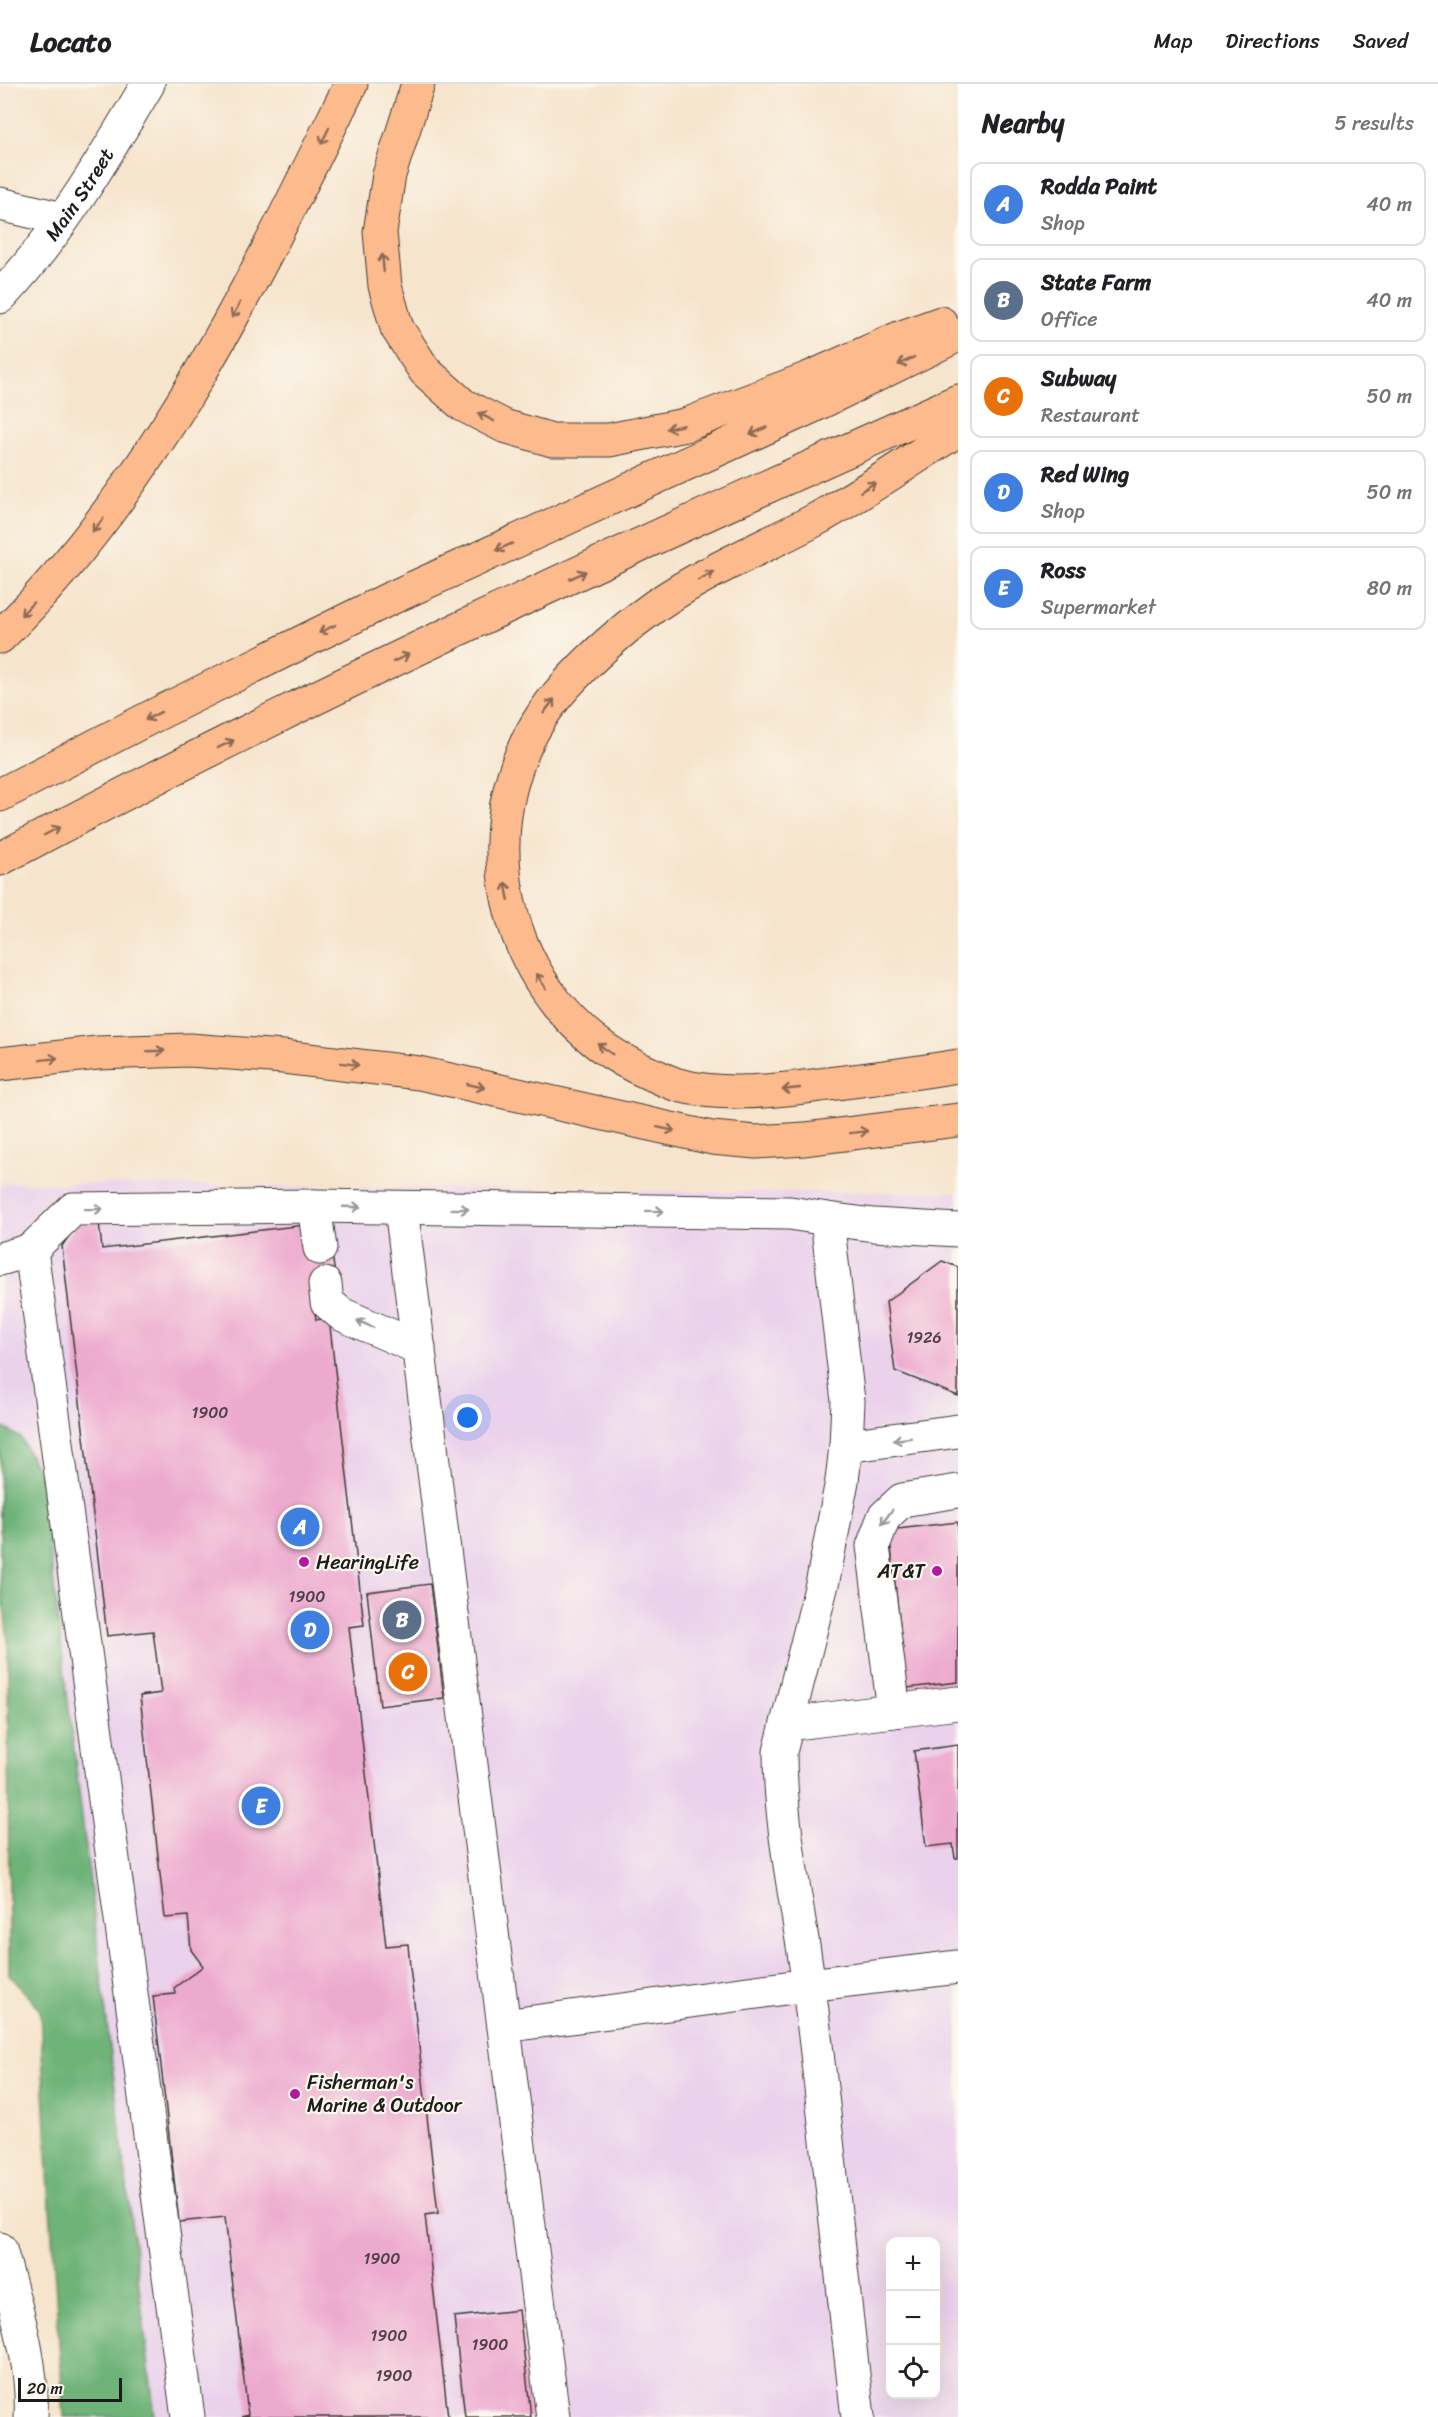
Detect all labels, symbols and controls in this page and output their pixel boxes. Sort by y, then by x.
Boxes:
text: Locato [30,17,111,66]
text: Map [1154,22,1192,60]
text: Directions [1225,22,1320,60]
text: Saved [1353,22,1408,60]
text: Nearby [982,100,1064,146]
text: 5 results [1335,106,1414,141]
one-way arrow [319,127,330,145]
street label: Main Street [35,141,123,248]
text: Rodda Paint [1041,167,1157,206]
text: A [997,187,1010,222]
text: 40 m [1366,187,1412,222]
text: Shop [1041,206,1085,241]
one-way arrow [377,253,388,273]
text: State Farm [1041,263,1151,302]
text: B [997,283,1010,318]
text: 40 m [1366,283,1412,318]
one-way arrow [230,301,242,318]
text: Office [1041,302,1097,337]
one-way arrow [897,355,915,367]
text: Subway [1041,359,1116,398]
text: C [997,379,1010,414]
text: 50 m [1367,379,1412,414]
text: Restaurant [1041,398,1140,433]
one-way arrow [477,410,495,422]
one-way arrow [666,422,686,433]
one-way arrow [750,426,768,438]
text: Red Wing [1041,455,1129,494]
text: D [998,475,1009,510]
text: 50 m [1367,475,1412,510]
one-way arrow [859,480,876,492]
text: Shop [1041,494,1085,529]
one-way arrow [91,517,105,532]
one-way arrow [495,542,513,553]
text: Ross [1041,551,1086,590]
one-way arrow [568,569,586,580]
one-way arrow [696,570,714,581]
text: E [998,571,1009,606]
text: 80 m [1367,571,1412,606]
text: Supermarket [1041,590,1156,625]
one-way arrow [20,602,34,617]
one-way arrow [319,624,337,636]
one-way arrow [392,652,410,664]
one-way arrow [542,699,555,715]
one-way arrow [144,711,162,722]
one-way arrow [216,737,234,749]
one-way arrow [42,825,60,836]
one-way arrow [501,882,512,902]
one-way arrow [535,974,547,990]
one-way arrow [598,1043,614,1055]
one-way arrow [145,1046,165,1057]
one-way arrow [38,1053,58,1064]
one-way arrow [340,1059,360,1070]
one-way arrow [466,1081,485,1092]
one-way arrow [781,1084,801,1095]
one-way arrow [656,1123,675,1135]
one-way arrow [849,1126,869,1137]
one-way arrow [342,1201,362,1213]
one-way arrow [84,1203,104,1215]
one-way arrow [449,1203,469,1215]
one-way arrow [644,1206,664,1217]
one-way arrow [357,1318,375,1330]
house number: 1926 [906,1323,942,1352]
house number: 1900 [192,1398,228,1427]
your location [453,1403,482,1432]
one-way arrow [893,1433,912,1444]
pin: A [280,1504,320,1550]
one-way arrow [881,1508,893,1524]
place label: HearingLife [316,1545,419,1580]
place label: AT&T [876,1554,926,1589]
marker: HearingLife [297,1555,311,1569]
marker: AT&T [930,1564,944,1578]
house number: 1900 [289,1582,325,1611]
pin: B [382,1598,422,1642]
pin: D [290,1608,330,1652]
pin: C [388,1650,428,1694]
pin: E [242,1784,280,1828]
place label: Fisherman's Marine & Outdoor [307,2065,463,2123]
marker: Fisherman's Marine & Outdoor [288,2087,302,2101]
map controls [886,2237,940,2399]
button: + [886,2237,940,2291]
house number: 1900 [364,2244,400,2273]
button: − [886,2291,940,2345]
house number: 1900 [371,2321,407,2350]
house number: 1900 [472,2330,508,2359]
button: locate [886,2345,940,2399]
house number: 1900 [376,2361,412,2390]
text: 20 m [27,2374,63,2403]
scale bar [18,2375,122,2402]

